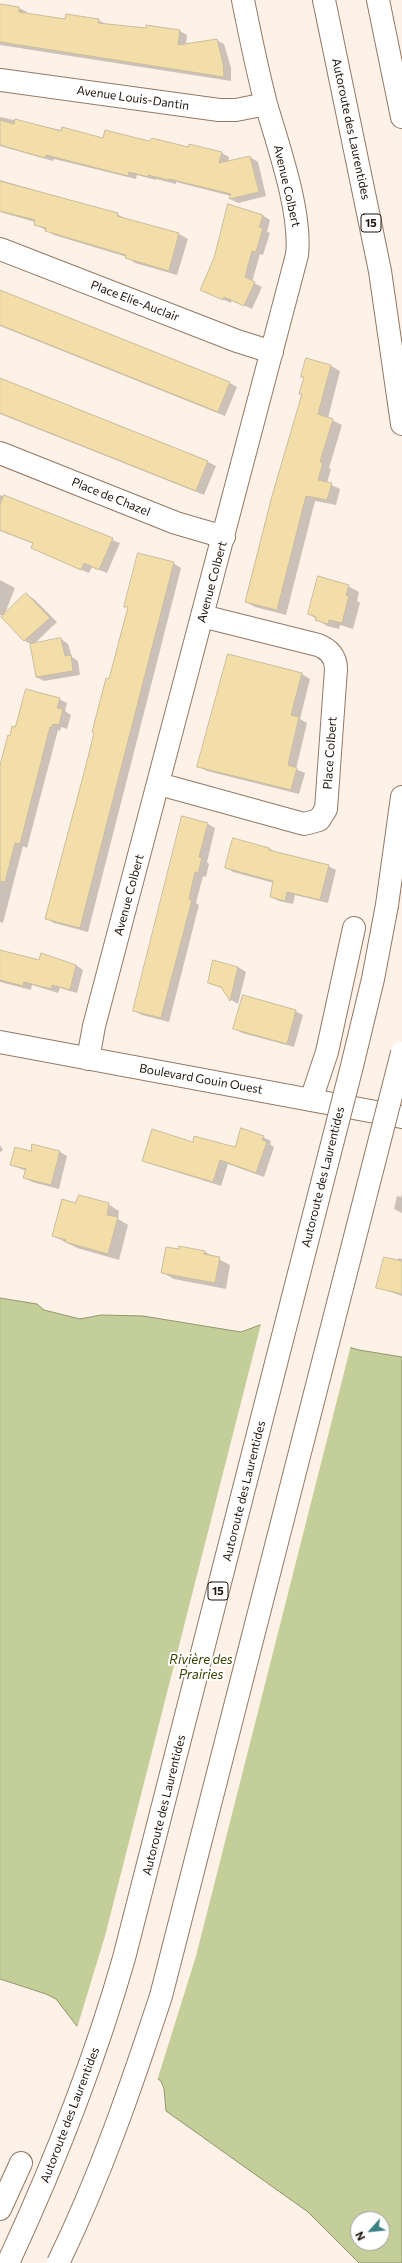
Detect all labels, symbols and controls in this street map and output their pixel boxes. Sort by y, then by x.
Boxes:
street label: Autoroute des Laurentides [329,57,373,201]
street label: Avenue Louis-Dantin [76,83,190,113]
street label: Avenue Colbert [271,144,303,228]
road number: 15 [361,214,381,232]
street label: Place Elie-Auclair [89,277,181,325]
street label: Place de Chazel [70,475,152,519]
street label: Avenue Colbert [194,540,230,624]
street label: Place Colbert [320,716,340,790]
street label: Avenue Colbert [111,853,147,937]
street label: Boulevard Gouin Ouest [138,1061,264,1097]
street label: Autoroute des Laurentides [299,1105,347,1249]
street label: Autoroute des Laurentides [220,1419,268,1563]
road number: 15 [208,1582,228,1600]
water label: Rivière des Prairies [169,1652,233,1683]
street label: Autoroute des Laurentides [140,1733,188,1877]
street label: Autoroute des Laurentides [37,2045,103,2185]
north arrow [350,2211,390,2251]
text: N [352,2230,367,2243]

